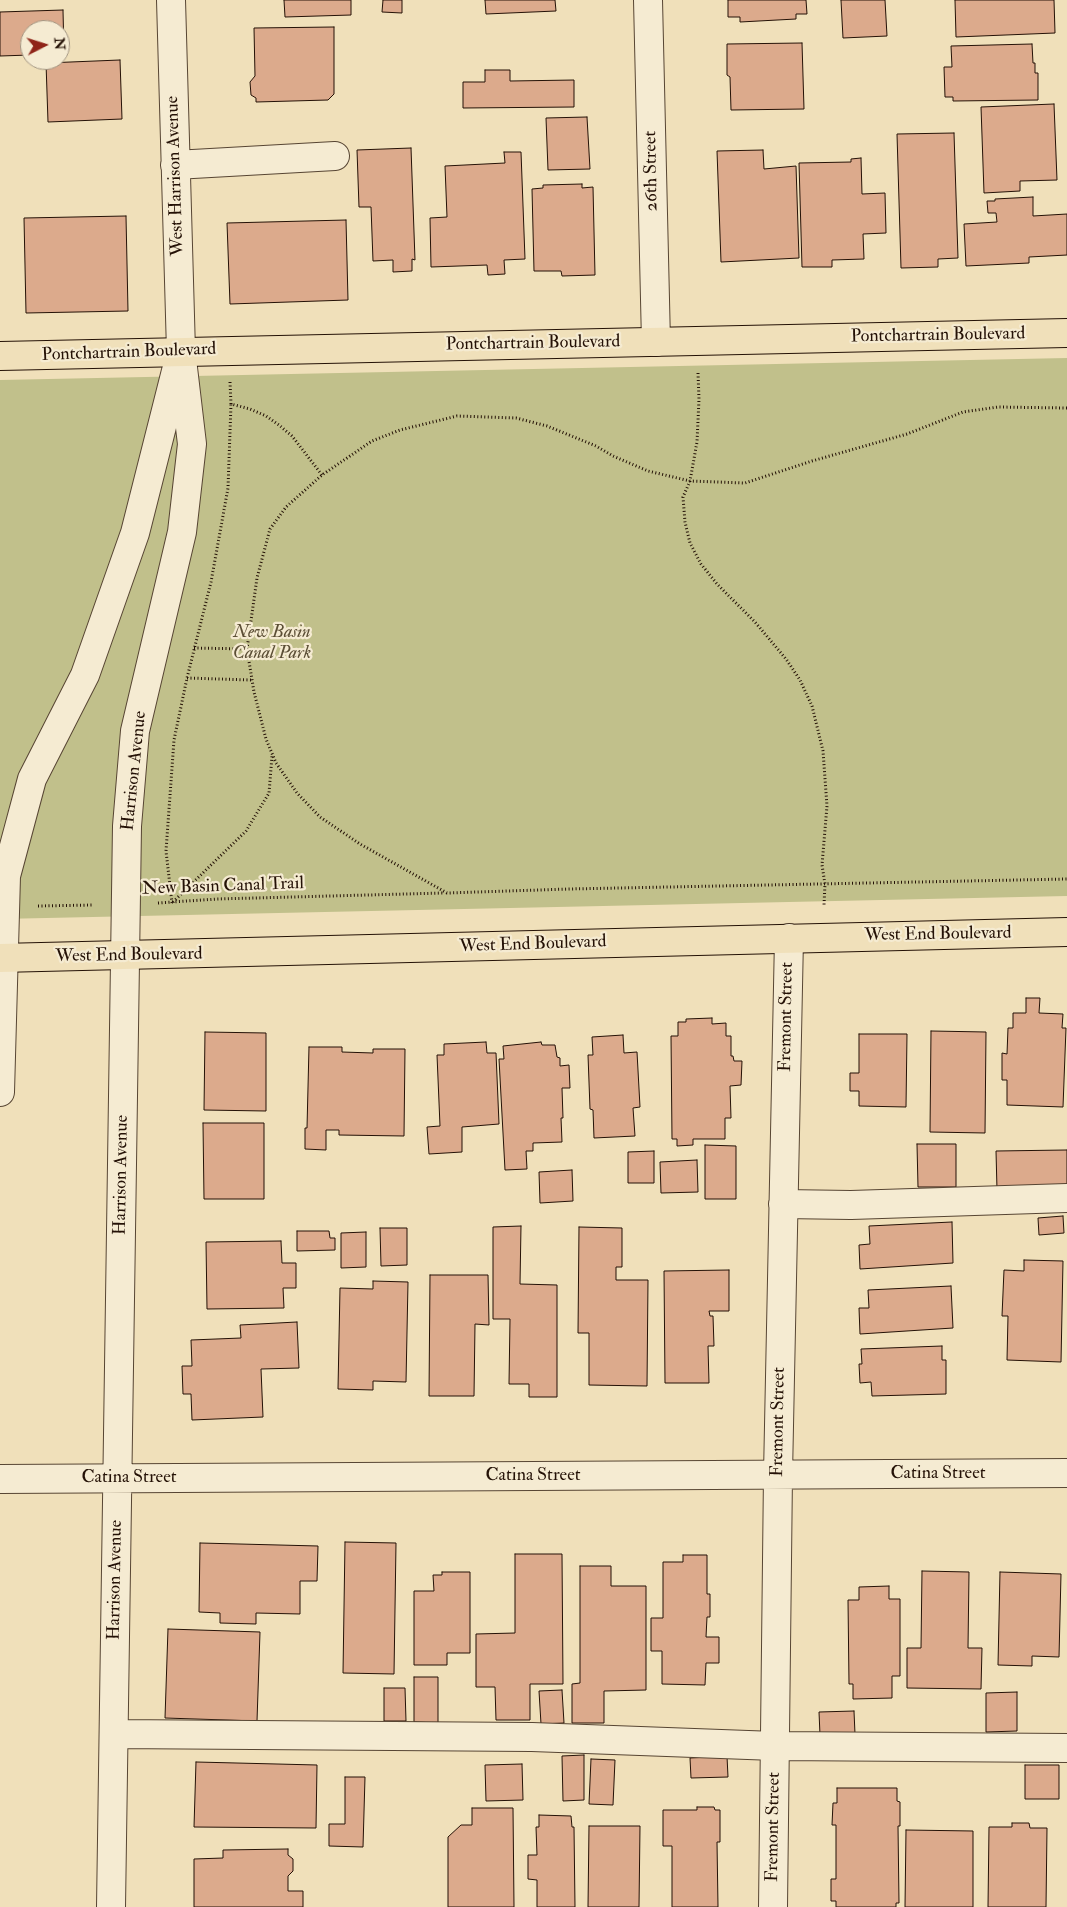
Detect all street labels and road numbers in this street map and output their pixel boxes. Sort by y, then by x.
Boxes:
street label: West Harrison Avenue [162,95,190,257]
street label: 26th Street [640,130,664,212]
street label: Pontchartrain Boulevard [851,324,1025,348]
street label: Pontchartrain Boulevard [446,332,620,356]
street label: Pontchartrain Boulevard [41,339,217,367]
street label: Harrison Avenue [118,710,152,832]
street label: New Basin Canal Trail [142,873,304,901]
street label: West End Boulevard [864,923,1012,947]
street label: West End Boulevard [459,932,607,958]
street label: West End Boulevard [55,944,203,968]
street label: Fremont Street [775,962,799,1072]
street label: Harrison Avenue [110,1115,134,1235]
street label: Fremont Street [767,1367,791,1477]
street label: Catina Street [891,1463,985,1485]
street label: Catina Street [486,1465,580,1487]
street label: Catina Street [82,1467,176,1489]
street label: Harrison Avenue [104,1520,128,1640]
street label: Fremont Street [762,1772,786,1882]

